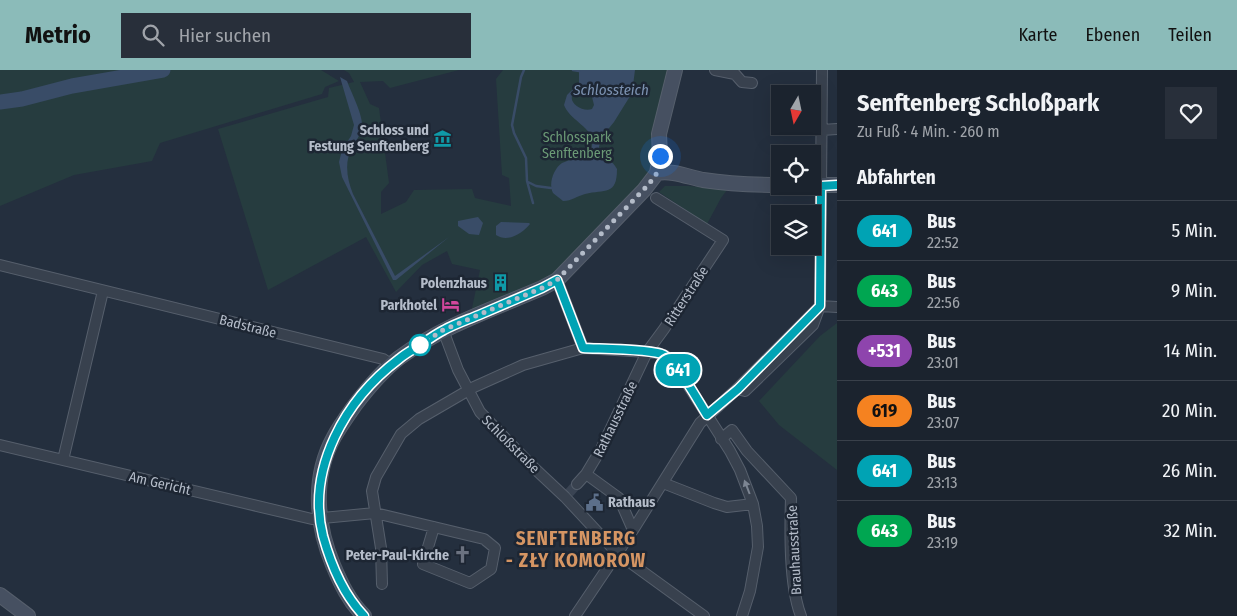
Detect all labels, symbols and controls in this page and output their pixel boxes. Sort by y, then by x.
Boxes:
search box [121,13,471,58]
text: Metrio [25,21,91,49]
icon: search [139,21,167,49]
text: Hier suchen [179,24,271,47]
text: Karte [1018,24,1057,46]
text: Ebenen [1085,24,1140,46]
text: Teilen [1168,24,1212,46]
water label: Schlossteich [572,81,649,99]
north arrow [771,85,821,135]
map controls [771,85,821,255]
button: heart [1165,87,1217,139]
text: Senftenberg Schloßpark [857,89,1099,117]
place label: Schloss und Festung Senftenberg [309,122,429,155]
text: Zu Fuß · 4 Min. · 260 m [857,122,1000,141]
museum icon: Schloss und Festung Senftenberg [433,128,453,148]
park label: Schlosspark Senftenberg [542,129,612,162]
your location [648,144,673,169]
button: locate [771,145,821,195]
text: Abfahrten [857,166,936,189]
button: layers [771,205,821,255]
text: Bus [927,210,956,233]
text: 5 Min. [1171,219,1217,242]
text: 641 [872,220,897,242]
text: 22:52 [927,233,959,252]
street label: Ritterstraße [661,263,712,329]
text: Bus [927,270,956,293]
building icon: Polenzhaus [491,273,511,293]
place label: Polenzhaus [421,275,487,292]
text: 9 Min. [1171,279,1217,302]
text: 643 [871,280,898,302]
text: 22:56 [927,293,960,312]
hotel icon: Parkhotel [441,295,461,315]
place label: Parkhotel [380,297,437,314]
street label: Badstraße [218,311,278,342]
text: Bus [927,330,956,353]
unlabelled marker [409,334,431,356]
text: 14 Min. [1164,339,1217,362]
text: +531 [868,340,901,362]
text: 23:01 [927,353,959,372]
line badge: 641 [649,354,707,386]
text: 641 [665,359,691,381]
street label: Rathausstraße [590,378,641,460]
text: Bus [927,390,956,413]
text: 20 Min. [1162,399,1217,422]
text: 619 [872,400,897,422]
street label: Schloßstraße [478,412,543,477]
text: 23:07 [927,413,959,432]
text: Bus [927,450,956,473]
text: 26 Min. [1162,459,1217,482]
text: 641 [872,460,897,482]
street label: Am Gericht [127,468,193,499]
text: 23:13 [927,473,957,492]
one-way arrow [743,479,751,494]
public building icon: Rathaus [584,492,604,512]
place label: Rathaus [608,494,655,511]
street label: Brauhausstraße [784,505,805,595]
text: Bus [927,510,956,533]
text: 32 Min. [1163,519,1217,542]
text: 643 [871,520,898,542]
district label: SENFTENBERG - ZŁY KOMOROW [506,527,646,572]
text: 23:19 [927,533,958,552]
church icon: Peter-Paul-Kirche [453,545,473,565]
place label: Peter-Paul-Kirche [346,547,449,564]

